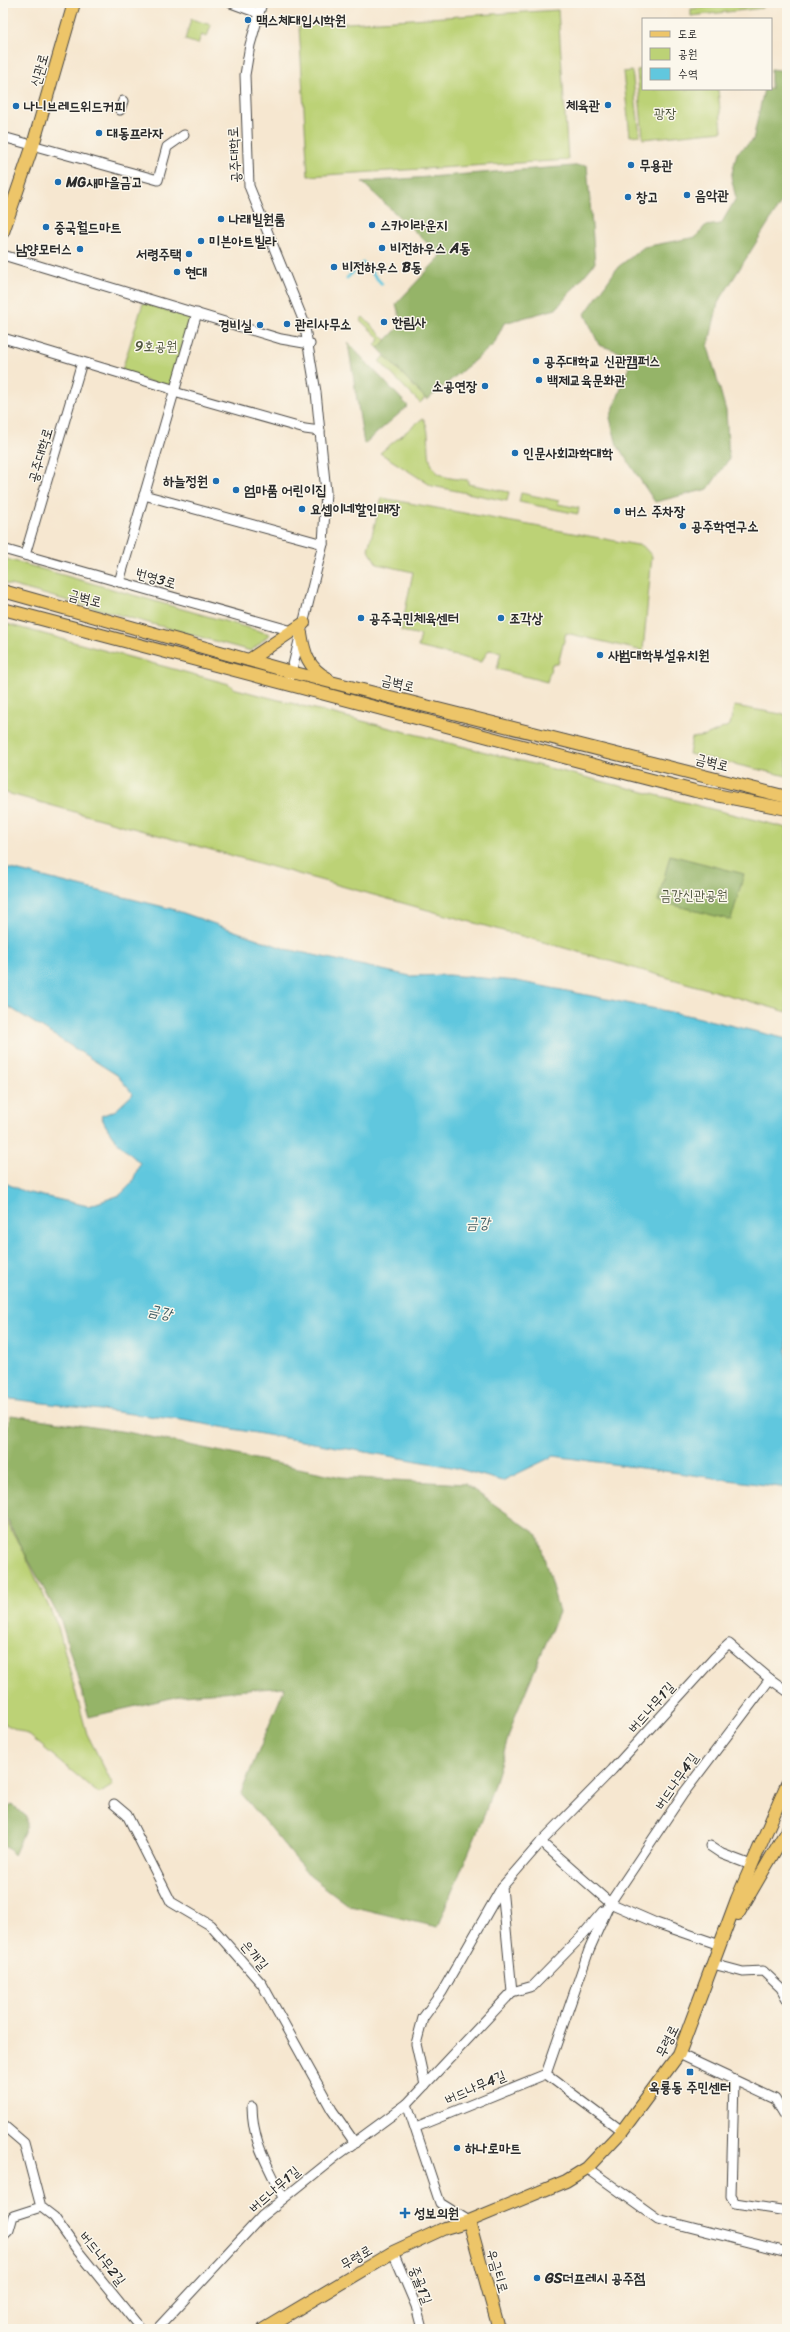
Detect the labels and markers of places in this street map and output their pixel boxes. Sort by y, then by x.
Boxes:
place label: 맥스체대입시학원 [256,8,346,33]
marker: 맥스체대입시학원 [243,15,253,25]
place label: 체육관 [565,93,601,118]
place label: 나니브레드위드커피 [24,94,125,119]
marker: 체육관 [603,100,613,110]
marker: 나니브레드위드커피 [11,101,21,111]
place label: 대동프라자 [106,121,164,146]
marker: 대동프라자 [94,128,104,138]
place label: 무용관 [639,153,674,178]
marker: 무용관 [626,160,636,170]
place label: MG새마을금고 [65,170,142,195]
marker: MG새마을금고 [53,177,63,187]
place label: 음악관 [695,183,730,208]
place label: 창고 [636,185,659,210]
marker: 음악관 [682,190,692,200]
marker: 창고 [623,192,633,202]
place label: 나래빌원룸 [229,207,285,232]
place label: 스카이라운지 [380,213,448,238]
marker: 나래빌원룸 [216,214,226,224]
place label: 중국월드마트 [54,215,122,240]
marker: 스카이라운지 [367,220,377,230]
marker: 중국월드마트 [41,222,51,232]
place label: 미븐아트빌라 [209,229,277,254]
marker: 미븐아트빌라 [196,236,206,246]
place label: 비전하우스 A동 [390,236,470,261]
place label: 남양모터스 [16,237,72,262]
place label: 서령주택 [136,242,182,267]
marker: 비전하우스 A동 [377,243,387,253]
marker: 남양모터스 [75,244,85,254]
marker: 서령주택 [184,249,194,259]
place label: 비전하우스 B동 [342,255,422,280]
place label: 현대 [185,260,208,285]
marker: 비전하우스 B동 [329,262,339,272]
marker: 현대 [172,267,182,277]
place label: 한림사 [391,310,427,335]
place label: 관리사무소 [295,312,351,337]
place label: 경비실 [218,313,253,338]
marker: 한림사 [379,317,389,327]
marker: 관리사무소 [282,319,292,329]
marker: 경비실 [255,320,265,330]
place label: 공주대학교 신관캠퍼스 [544,349,660,374]
marker: 공주대학교 신관캠퍼스 [531,356,541,366]
place label: 백제교육문화관 [547,368,627,393]
place label: 소공연장 [432,374,478,399]
marker: 백제교육문화관 [534,375,544,385]
marker: 소공연장 [480,381,490,391]
place label: 인문사회과학대학 [523,441,614,466]
marker: 인문사회과학대학 [510,448,520,458]
place label: 하늘정원 [163,469,208,494]
marker: 하늘정원 [211,476,221,486]
place label: 엄마품 어린이집 [244,478,327,503]
marker: 엄마품 어린이집 [231,485,241,495]
place label: 요셉이네할인매장 [310,497,401,522]
place label: 버스 주차장 [625,499,686,524]
marker: 요셉이네할인매장 [297,504,307,514]
marker: 버스 주차장 [612,506,622,516]
place label: 공주학연구소 [691,514,759,539]
marker: 공주학연구소 [678,521,688,531]
place label: 공주국민체육센터 [369,606,459,631]
place label: 조각상 [509,606,544,631]
marker: 공주국민체육센터 [356,613,366,623]
marker: 조각상 [496,613,506,623]
place label: 사범대학부설유치원 [608,643,709,668]
marker: 사범대학부설유치원 [595,650,605,660]
marker: 옥룡동 주민센터 [685,2067,695,2077]
place label: 옥룡동 주민센터 [649,2075,731,2100]
place label: 하나로마트 [465,2136,521,2161]
marker: 하나로마트 [452,2143,462,2153]
place label: 성보의원 [414,2201,459,2226]
marker: 성보의원 [399,2207,411,2219]
place label: GS더프레시 공주점 [544,2266,646,2291]
marker: GS더프레시 공주점 [532,2273,542,2283]

